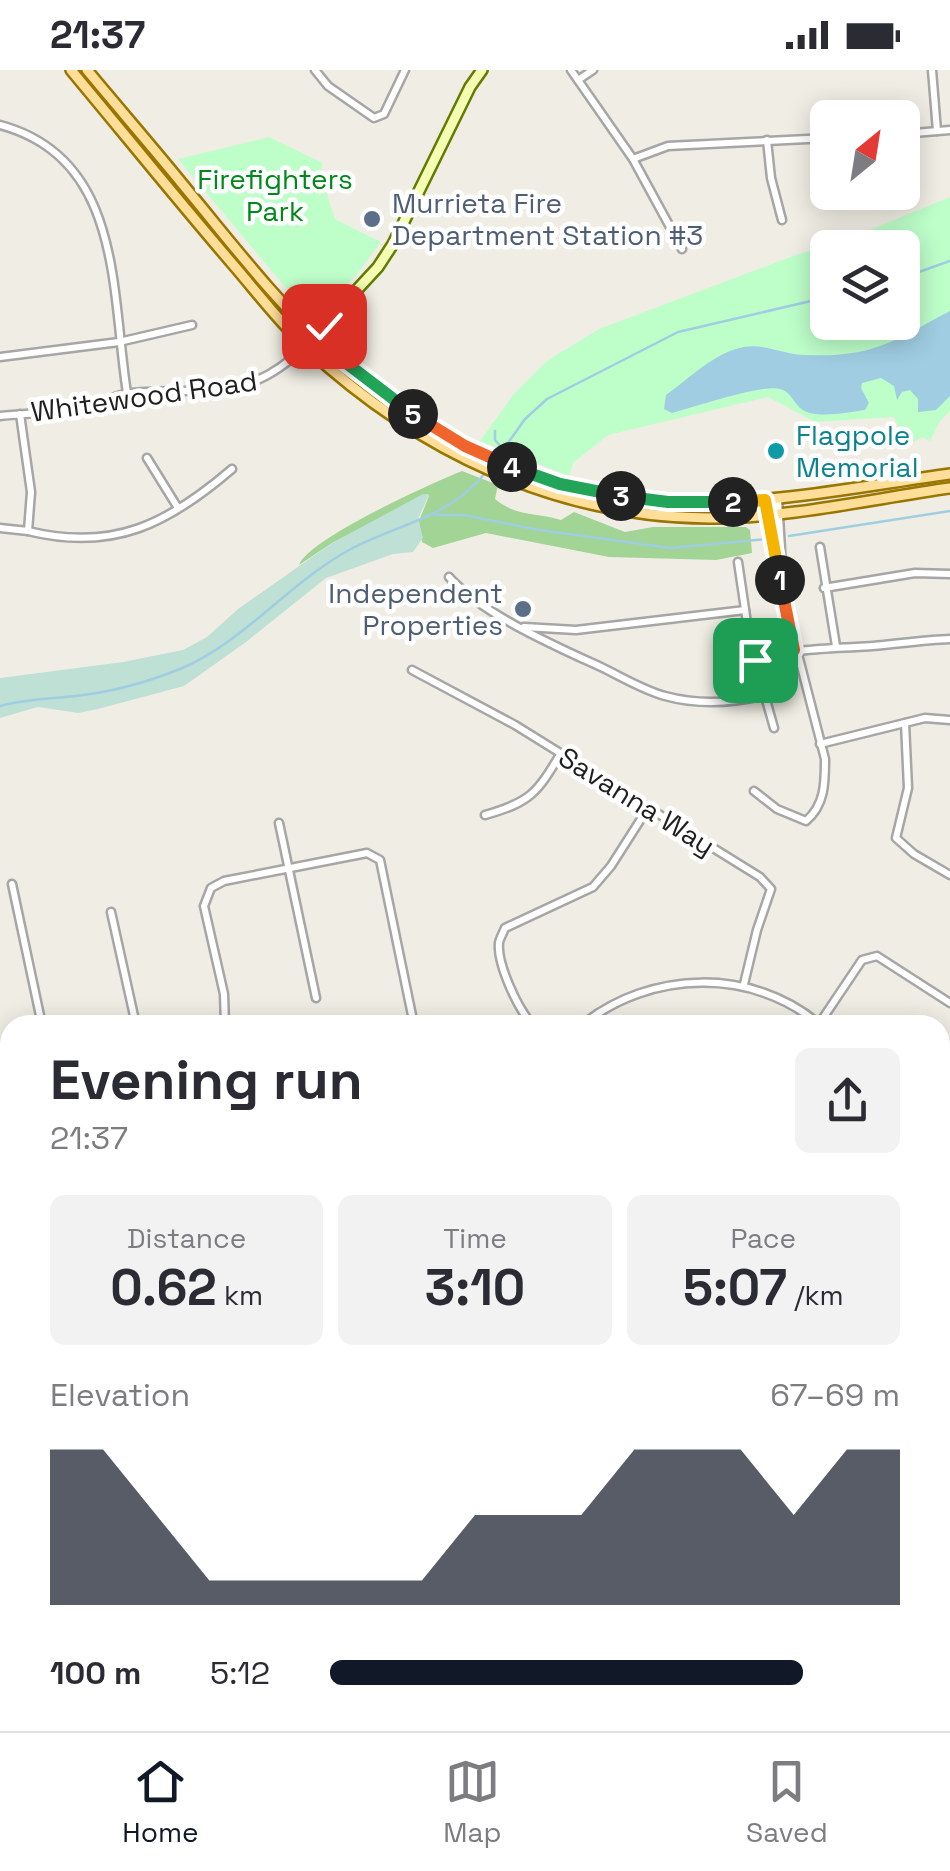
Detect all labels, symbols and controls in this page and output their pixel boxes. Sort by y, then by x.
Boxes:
text: 21:37 [50,11,145,59]
north arrow [810,100,920,210]
map controls [810,100,920,340]
park label: Firefighters Park [197,161,353,229]
place label: Murrieta Fire Department Station #3 [392,185,703,253]
marker: Murrieta Fire Department Station #3 [361,208,383,230]
button: layers [810,230,920,340]
pin [282,284,367,369]
icon: check [297,299,352,354]
street label: Whitewood Road [29,362,259,430]
pin: 5 [388,389,438,439]
text: 5 [405,396,421,432]
place label: Flagpole Memorial [796,417,919,485]
marker: Flagpole Memorial [765,440,787,462]
pin: 4 [487,442,537,492]
text: 4 [503,449,521,485]
pin: 3 [596,471,646,521]
pin: 2 [708,477,758,527]
text: 3 [612,478,630,514]
text: 2 [725,484,741,520]
pin: 1 [755,555,805,605]
text: 1 [774,562,786,598]
place label: Independent Properties [328,575,503,643]
marker: Independent Properties [512,598,534,620]
pin [713,618,798,703]
icon: arrive [728,633,783,688]
street label: Savanna Way [552,739,722,863]
text: Evening run [50,1045,363,1115]
button: share [795,1048,900,1153]
text: 21:37 [50,1118,128,1158]
text: Distance [127,1220,246,1256]
text: Time [443,1220,507,1256]
text: Pace [731,1220,796,1256]
text: 0.62 [110,1256,217,1320]
text: 3:10 [425,1256,525,1320]
text: 5:07 [683,1256,787,1320]
text: km [217,1277,263,1313]
text: /km [787,1277,844,1313]
text: Elevation [50,1375,190,1415]
text: 67–69 m [770,1375,900,1415]
text: 100 m [50,1653,141,1693]
text: 5:12 [210,1653,270,1693]
tab: Home [122,1754,199,1850]
tab: Map [443,1754,502,1850]
tab: Saved [746,1754,828,1850]

